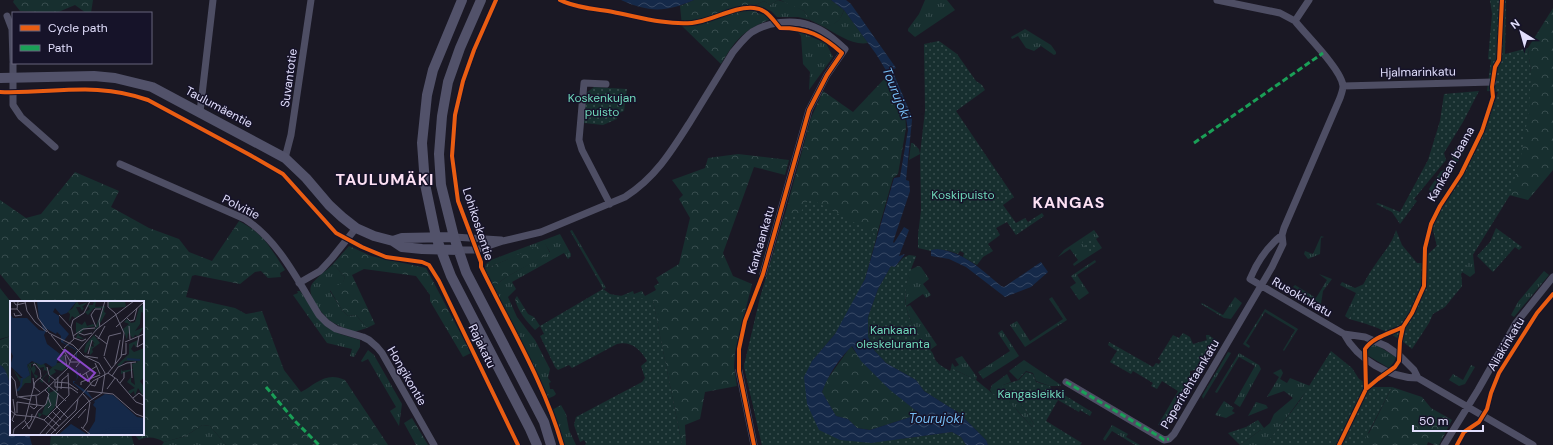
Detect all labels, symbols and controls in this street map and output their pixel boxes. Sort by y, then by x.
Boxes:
legend [12,12,152,64]
north arrow [1501,12,1541,52]
text: N [1508,16,1522,32]
text: Cycle path [48,20,108,36]
text: Path [48,40,73,56]
street label: Suvantotie [277,47,301,108]
street label: Hjalmarinkatu [1380,63,1456,81]
water label: Tourujoki [878,65,915,123]
street label: Taulumäentie [183,83,256,132]
park label: Koskenkujan puisto [568,90,636,120]
street label: Kankaan baana [1424,124,1478,204]
district label: TAULUMÄKI [336,169,434,190]
street label: Lohikoskentie [459,186,497,263]
park label: Koskipuisto [931,187,995,203]
street label: Polvitie [220,191,263,223]
district label: KANGAS [1033,192,1105,213]
street label: Kankaankatu [744,204,778,276]
street label: Rusokinkatu [1269,273,1335,321]
inset map [10,301,144,435]
street label: Ailakinkatu [1484,314,1528,374]
street label: Rajakatu [465,321,500,371]
park label: Kankaan oleskeluranta [856,322,930,352]
street label: Paperitehtaankatu [1157,336,1223,432]
street label: Hongikontie [384,344,430,409]
park label: Kangasleikki [998,386,1064,402]
scale bar [1413,407,1483,433]
water label: Tourujoki [909,410,964,427]
text: 50 m [1419,413,1448,429]

